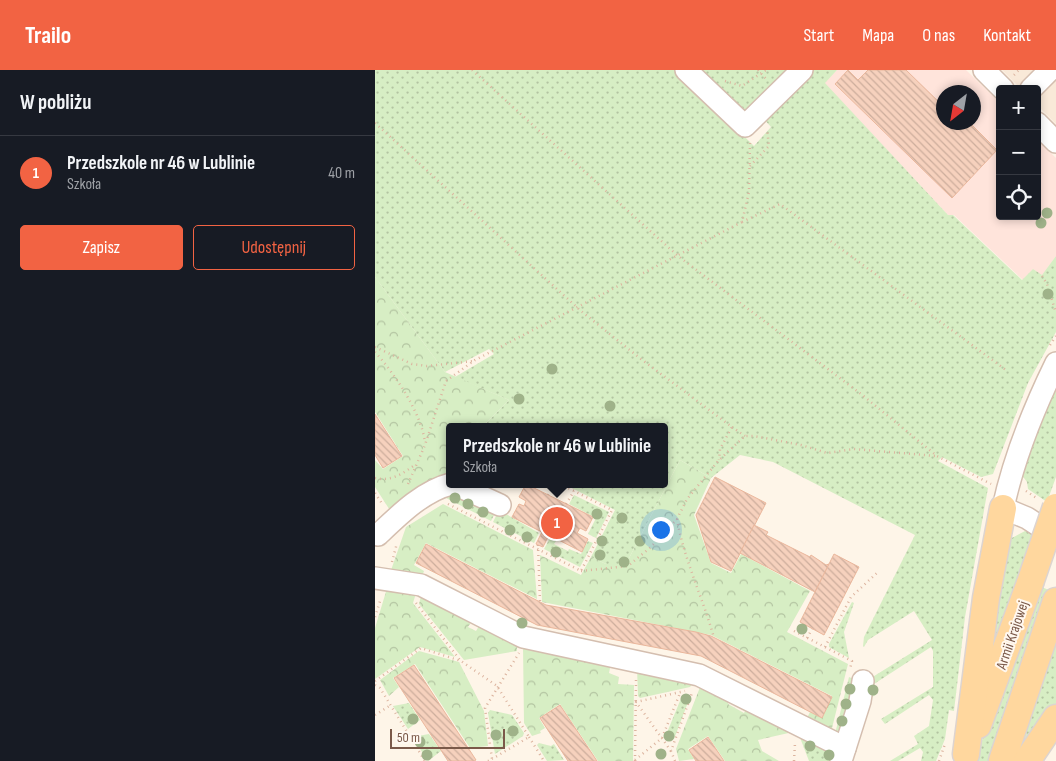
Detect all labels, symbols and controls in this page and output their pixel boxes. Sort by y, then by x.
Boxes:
text: Trailo [25,21,71,50]
text: Start [803,25,834,46]
text: Mapa [862,25,894,46]
text: O nas [922,25,955,46]
text: Kontakt [983,25,1031,46]
north arrow [936,85,981,130]
map controls [996,85,1041,220]
button: + [996,85,1041,130]
text: W pobliżu [20,90,91,115]
button: − [996,130,1041,175]
text: Przedszkole nr 46 w Lublinie [67,152,255,175]
text: 1 [33,164,39,183]
text: 40 m [328,164,355,183]
text: Szkoła [67,175,101,194]
button: locate [996,175,1041,220]
button: Zapisz [20,225,183,270]
button: Udostępnij [193,225,355,270]
popup [446,423,668,488]
text: Przedszkole nr 46 w Lublinie [463,435,651,458]
text: Szkoła [463,458,497,477]
pin: 1 [541,504,573,542]
your location [648,517,674,543]
street label: Armii Krajowej [992,598,1033,673]
scale bar [390,726,505,749]
text: 50 m [397,729,420,746]

